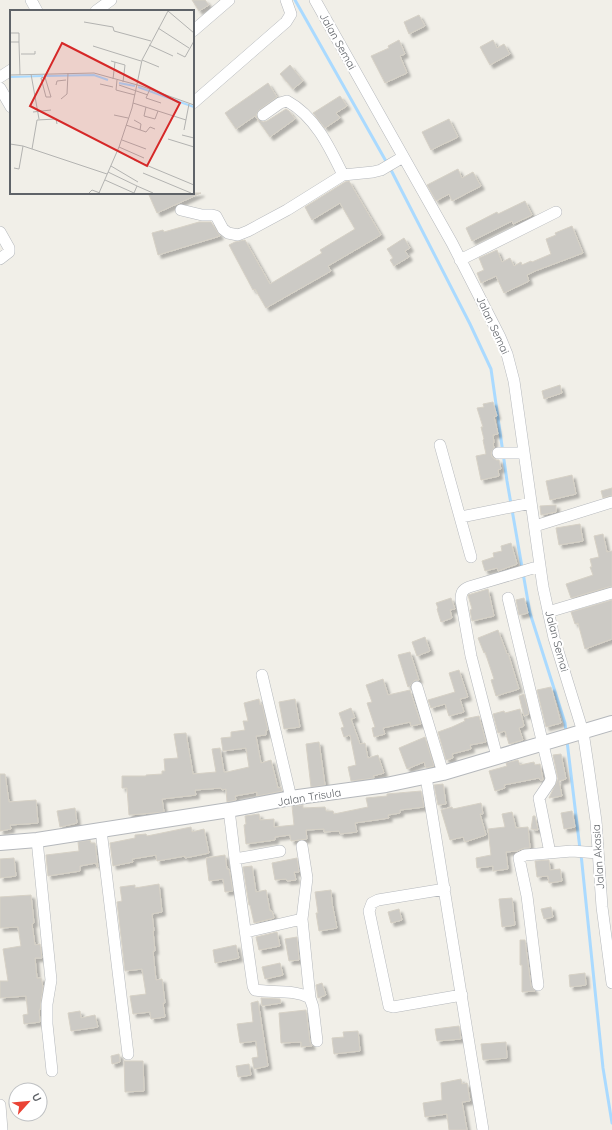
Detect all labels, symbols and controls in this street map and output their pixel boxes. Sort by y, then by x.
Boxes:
inset map [10,10,194,194]
street label: Jalan Semai [317,10,359,72]
street label: Jalan Semai [473,294,513,356]
street label: Jalan Semai [542,609,572,673]
street label: Jalan Trisula [276,785,342,809]
street label: Jalan Akasia [589,824,607,890]
north arrow [8,1082,48,1122]
text: U [29,1091,45,1104]

